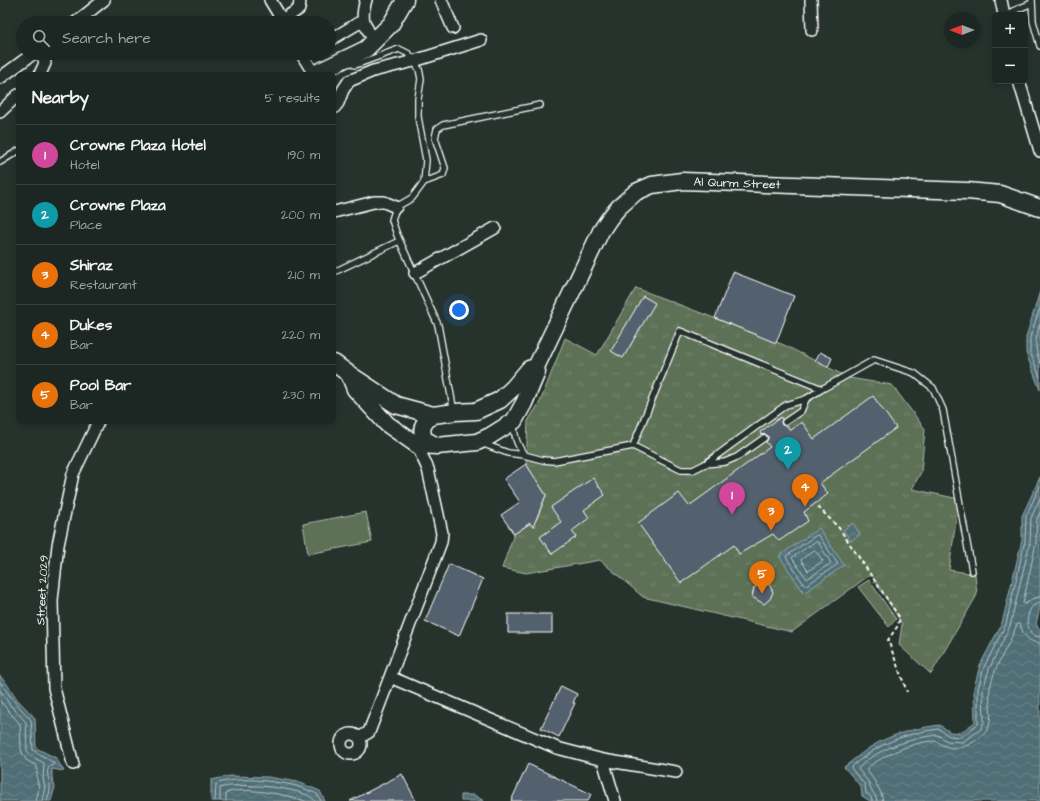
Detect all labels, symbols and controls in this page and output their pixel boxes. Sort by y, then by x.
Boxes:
north arrow [944,12,980,48]
map controls [992,12,1028,84]
button: + [992,12,1028,48]
search box [16,16,336,60]
icon: search [30,27,52,49]
text: Search here [62,28,151,49]
button: − [992,48,1028,84]
text: Nearby [32,86,89,110]
text: 5 results [264,89,320,107]
text: Crowne Plaza Hotel [70,135,206,156]
text: 1 [44,146,46,164]
text: 190 m [287,146,320,164]
text: Hotel [70,156,100,174]
street label: Al Qurm Street [693,173,781,194]
text: Crowne Plaza [70,195,166,216]
text: 2 [41,206,49,224]
text: 200 m [281,206,320,224]
text: Place [70,216,102,234]
text: Shiraz [70,255,113,276]
text: 3 [42,266,48,284]
text: 210 m [287,266,320,284]
text: Restaurant [70,276,137,294]
your location [449,300,469,320]
text: Dukes [70,315,112,336]
text: 4 [41,326,49,344]
text: 220 m [282,326,320,344]
text: Bar [70,336,93,354]
text: Pool Bar [70,375,131,396]
text: 5 [40,386,50,404]
text: 230 m [282,386,320,404]
text: Bar [70,396,93,414]
pin: 2 [775,437,801,470]
pin: 4 [792,474,818,507]
pin: 1 [719,482,745,515]
pin: 3 [758,498,784,531]
street label: Street 2029 [32,554,53,625]
pin: 5 [749,561,775,594]

